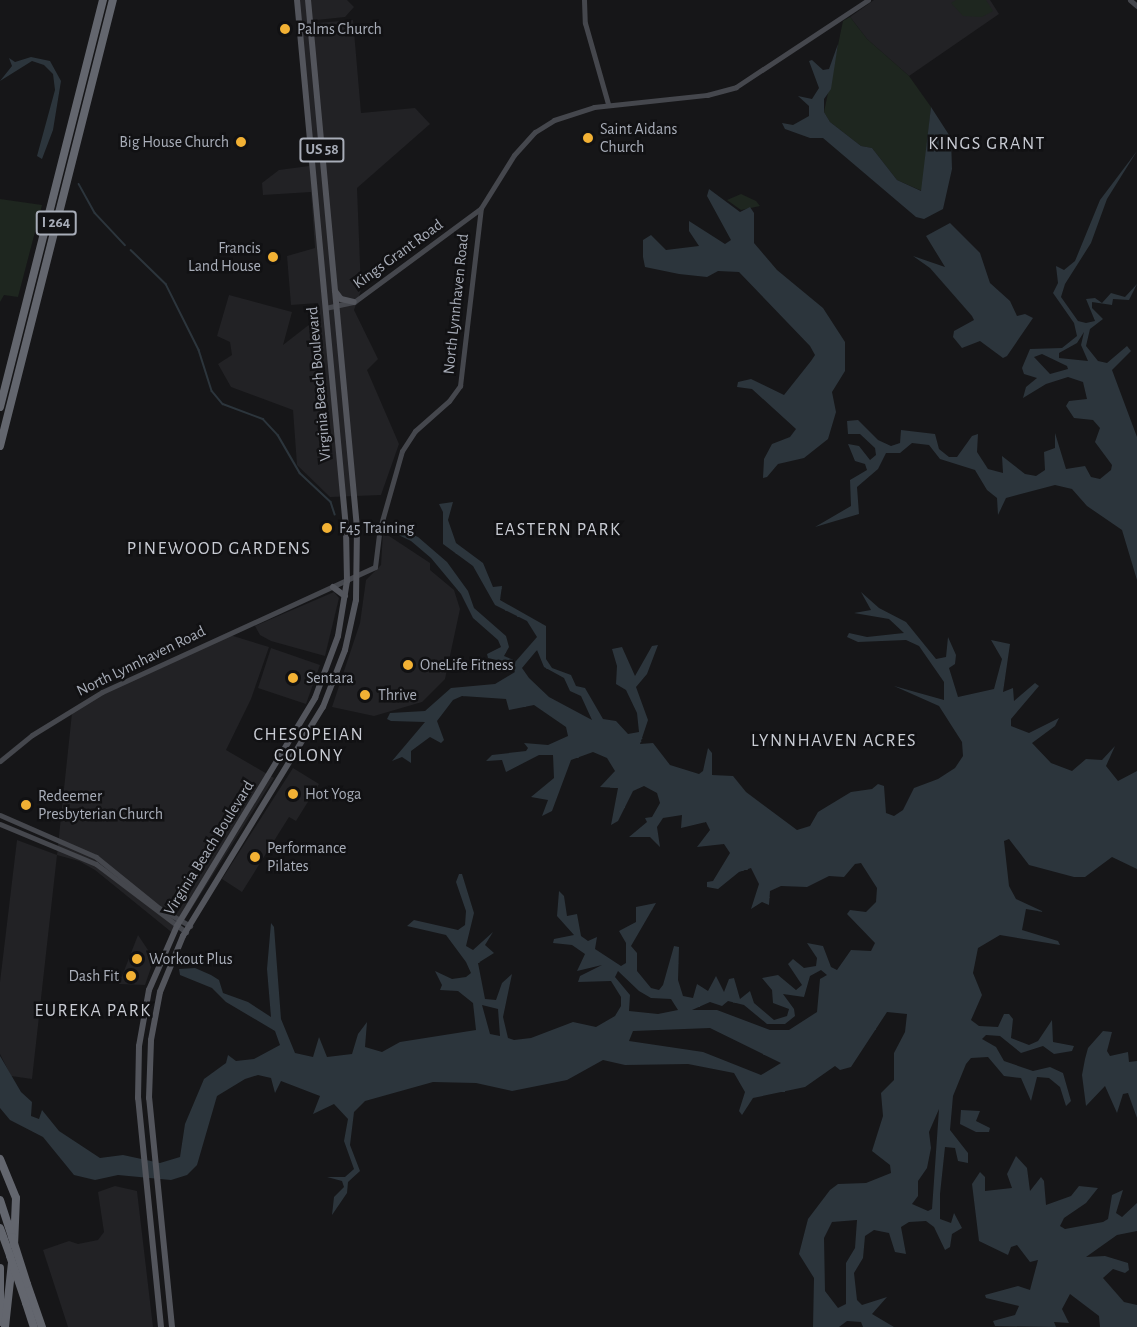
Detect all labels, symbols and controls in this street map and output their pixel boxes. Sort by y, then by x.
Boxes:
place label: Palms Church [297,19,382,39]
marker: Palms Church [278,22,292,36]
place label: Saint Aidans Church [600,119,677,157]
marker: Saint Aidans Church [581,131,595,145]
place label: Big House Church [119,132,229,152]
district label: KINGS GRANT [928,133,1046,155]
marker: Big House Church [234,135,248,149]
road number: US 58 [298,138,346,162]
road number: I 264 [35,211,77,235]
street label: Kings Grant Road [349,215,447,293]
street label: North Lynnhaven Road [439,233,473,375]
place label: Francis Land House [188,238,261,276]
marker: Francis Land House [266,250,280,264]
street label: Virginia Beach Boulevard [303,306,335,462]
place label: F45 Training [339,518,414,538]
district label: EASTERN PARK [495,519,621,541]
marker: F45 Training [320,521,334,535]
district label: PINEWOOD GARDENS [127,538,311,560]
street label: North Lynnhaven Road [73,621,209,701]
place label: OneLife Fitness [420,655,514,675]
marker: OneLife Fitness [401,658,415,672]
place label: Sentara [306,668,354,688]
marker: Sentara [284,669,302,687]
place label: Thrive [378,685,417,705]
marker: Thrive [356,686,374,704]
district label: CHESOPEIAN COLONY [254,725,364,768]
district label: LYNNHAVEN ACRES [751,730,917,752]
street label: Virginia Beach Boulevard [160,777,258,919]
place label: Hot Yoga [305,784,361,804]
place label: Redeemer Presbyterian Church [38,786,163,824]
marker: Hot Yoga [286,787,300,801]
marker: Redeemer Presbyterian Church [19,798,33,812]
place label: Performance Pilates [267,838,346,876]
marker: Performance Pilates [248,850,262,864]
place label: Workout Plus [149,949,233,969]
marker: Workout Plus [130,952,144,966]
place label: Dash Fit [68,966,119,986]
marker: Dash Fit [124,969,138,983]
district label: EUREKA PARK [34,1000,152,1022]

